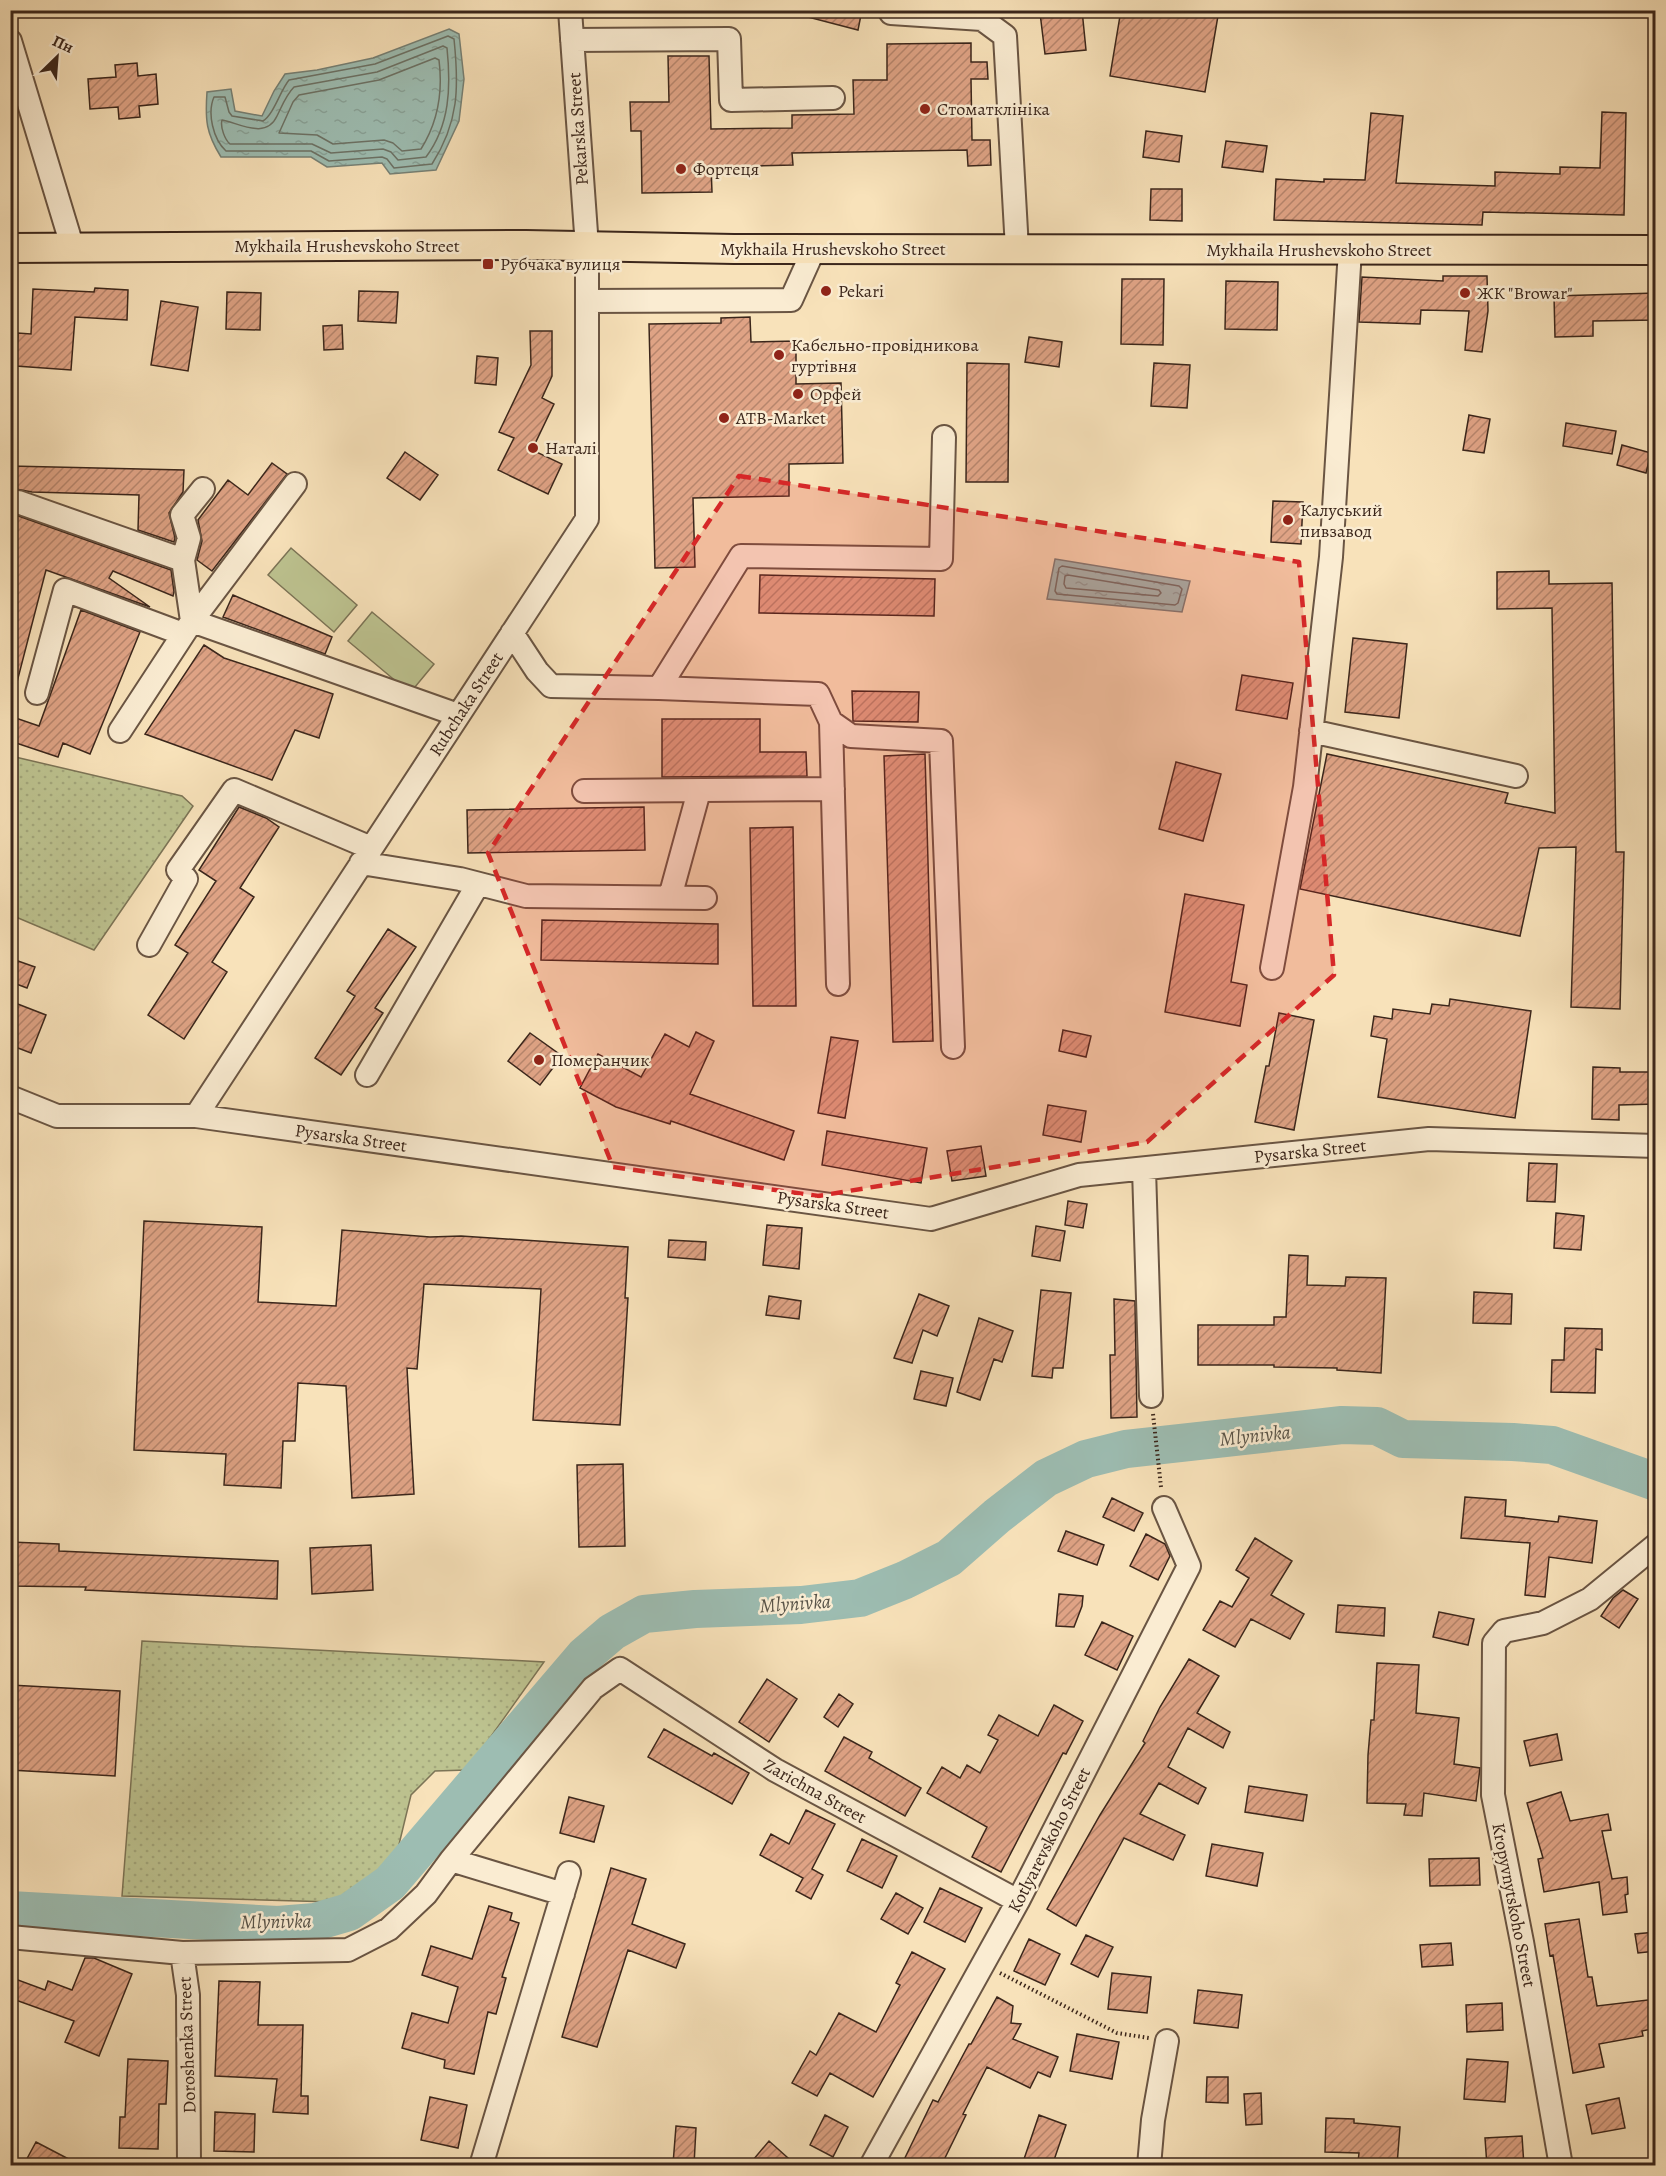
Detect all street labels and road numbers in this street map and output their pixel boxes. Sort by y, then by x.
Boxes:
street label: Pekarska Street [562,72,594,186]
street label: Mykhaila Hrushevskoho Street [234,234,460,258]
street label: Mykhaila Hrushevskoho Street [720,237,946,261]
street label: Mykhaila Hrushevskoho Street [1206,238,1432,262]
street label: Rubchaka Street [423,647,509,761]
street label: Pysarska Street [294,1118,409,1158]
street label: Pysarska Street [1253,1133,1367,1169]
street label: Pysarska Street [776,1185,891,1225]
street label: Zarichna Street [759,1753,871,1829]
street label: Kotlyarevskoho Street [1002,1763,1096,1917]
street label: Kropyvnytskoho Street [1486,1821,1542,1989]
street label: Doroshenka Street [173,1976,201,2114]

